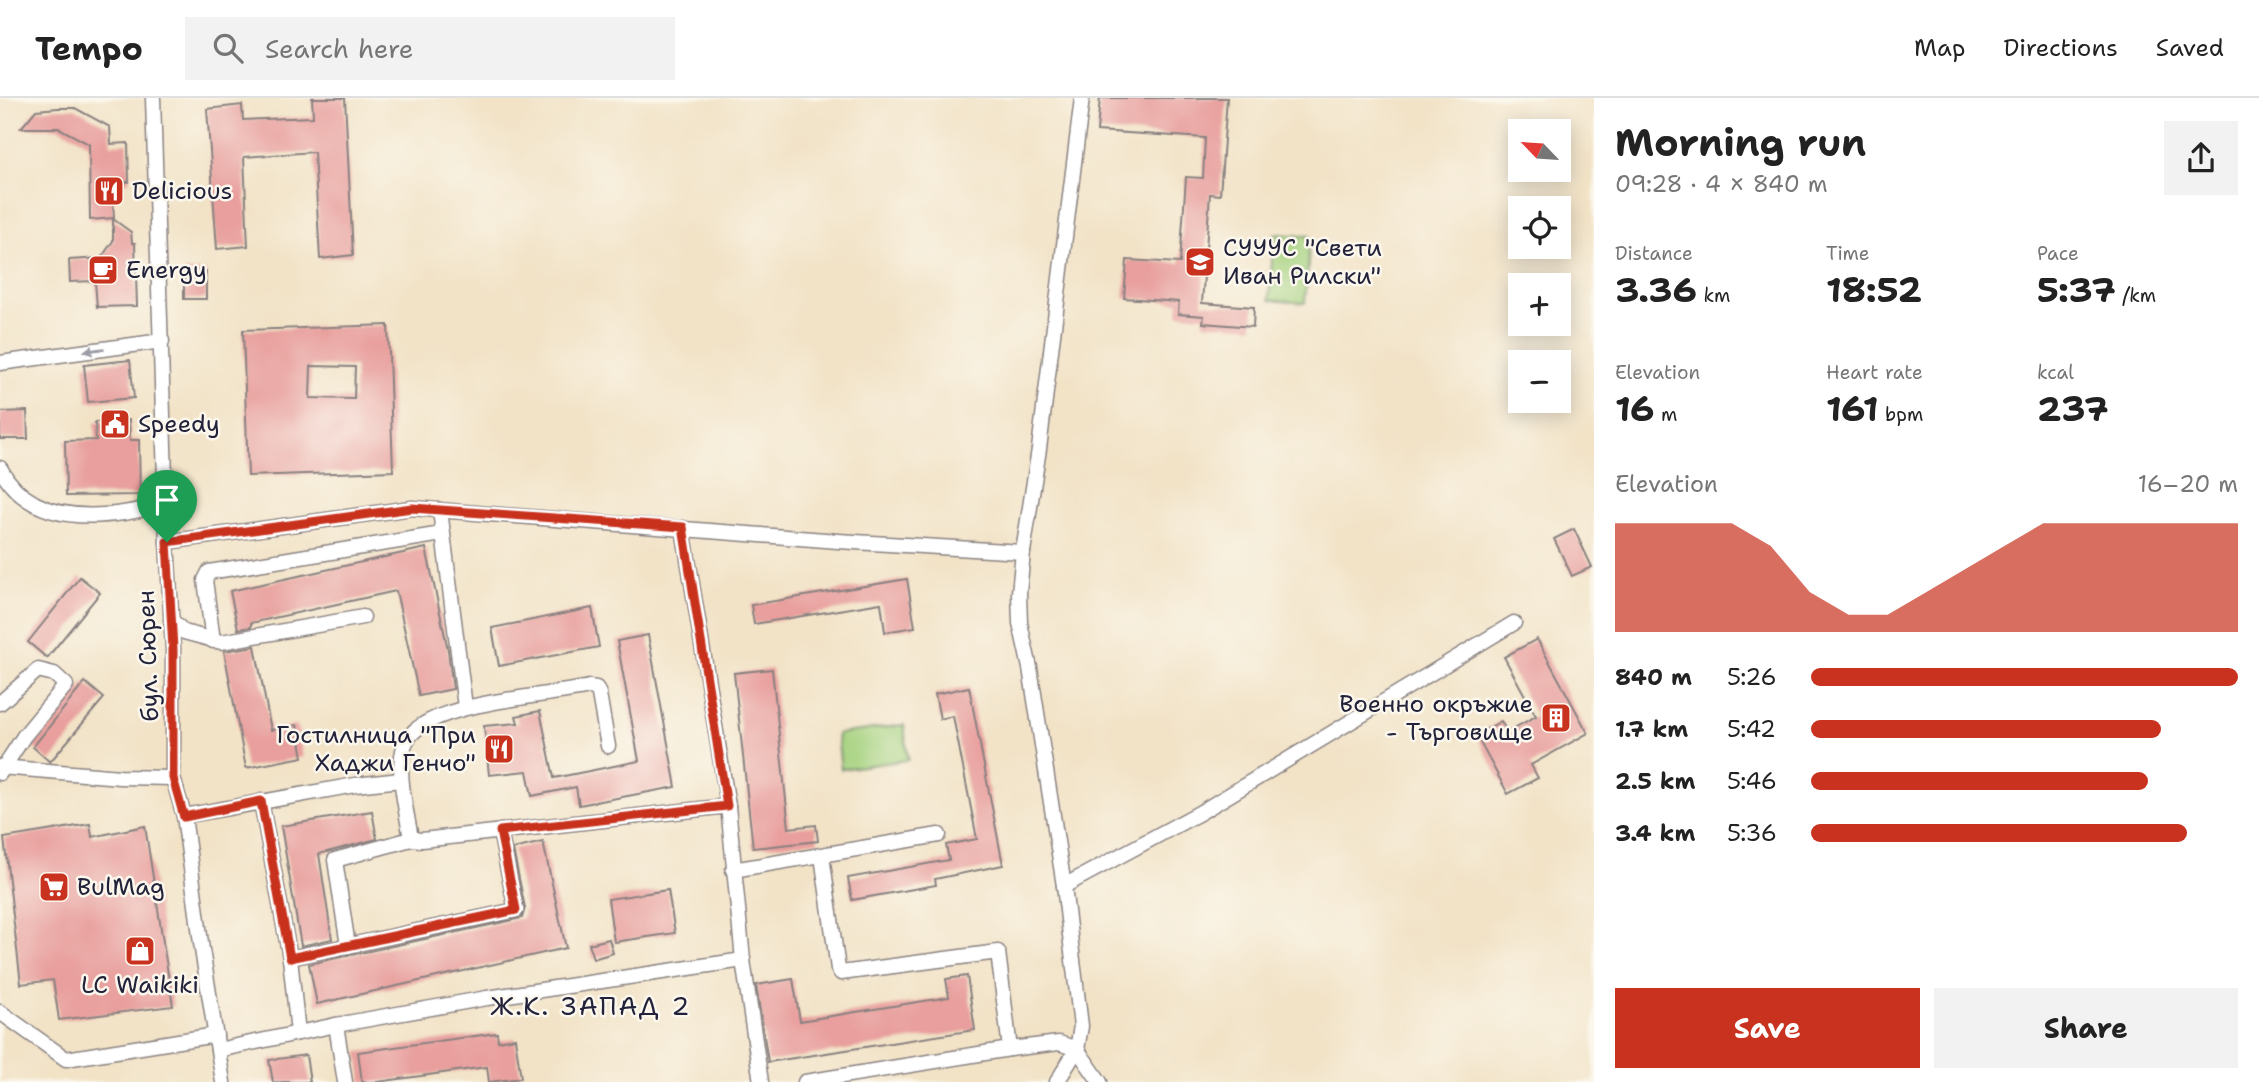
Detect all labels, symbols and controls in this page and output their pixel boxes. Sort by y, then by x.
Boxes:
search box [185,17,675,80]
text: Tempo [35,26,143,71]
icon: search [209,29,247,67]
text: Search here [265,31,414,66]
text: Map [1914,32,1965,64]
text: Directions [2003,32,2118,64]
text: Saved [2156,32,2224,64]
text: Morning run [1615,117,1866,168]
north arrow [1508,119,1572,182]
map controls [1508,119,1571,413]
button: share [2164,121,2238,195]
text: 09:28 · 4 × 840 m [1615,169,1828,199]
restaurant icon: Delicious [92,174,126,208]
place label: Delicious [132,175,232,207]
button: locate [1508,196,1571,259]
place label: СУУУС "Свети Иван Рилски" [1223,232,1382,292]
text: Distance [1615,241,1693,266]
text: Time [1826,241,1870,266]
text: Pace [2037,241,2079,266]
school or university icon: СУУУС "Свети Иван Рилски" [1183,245,1217,279]
cafe icon: Energy [86,253,120,287]
place label: Energy [126,254,207,286]
text: 3.36 [1615,266,1697,313]
text: 18:52 [1826,266,1922,313]
text: 5:37 [2037,266,2116,313]
button: + [1508,273,1571,336]
text: km [1697,283,1730,308]
text: /km [2116,283,2156,308]
one-way arrow [83,345,105,356]
button: − [1508,350,1571,413]
text: Elevation [1615,360,1700,385]
text: Heart rate [1826,360,1923,385]
text: kcal [2037,360,2074,385]
text: 16 [1615,385,1655,432]
text: 161 [1826,385,1879,432]
text: 237 [2037,385,2109,432]
text: m [1655,402,1677,427]
text: bpm [1879,402,1923,427]
public building icon: Speedy [98,407,132,441]
place label: Speedy [138,408,220,440]
text: Elevation [1615,469,1718,499]
text: 16–20 m [2138,469,2238,499]
pin [137,470,197,542]
icon: arrive [148,481,186,519]
street label: бул. Сюрен [130,590,166,722]
text: 840 m [1615,662,1692,692]
text: 5:26 [1727,662,1777,692]
place label: Военно окръжие - Търговище [1339,688,1533,748]
building icon: Военно окръжие - Търговище [1539,701,1573,735]
text: 1.7 km [1615,714,1688,744]
text: 5:42 [1727,714,1776,744]
place label: Гостилница "При Хаджи Генчо" [276,719,476,779]
restaurant icon: Гостилница "При Хаджи Генчо" [482,732,516,766]
text: 2.5 km [1615,766,1696,796]
text: 5:46 [1727,766,1777,796]
text: 3.4 km [1615,818,1695,848]
text: 5:36 [1727,818,1777,848]
supermarket icon: BulMag [37,870,71,904]
place label: BulMag [77,871,165,903]
shop icon: LC Waikiki [123,934,157,968]
place label: LC Waikiki [81,969,199,1001]
district label: Ж.К. ЗАПАД 2 [491,988,691,1023]
button: Save [1615,988,1920,1068]
button: Share [1934,988,2238,1068]

